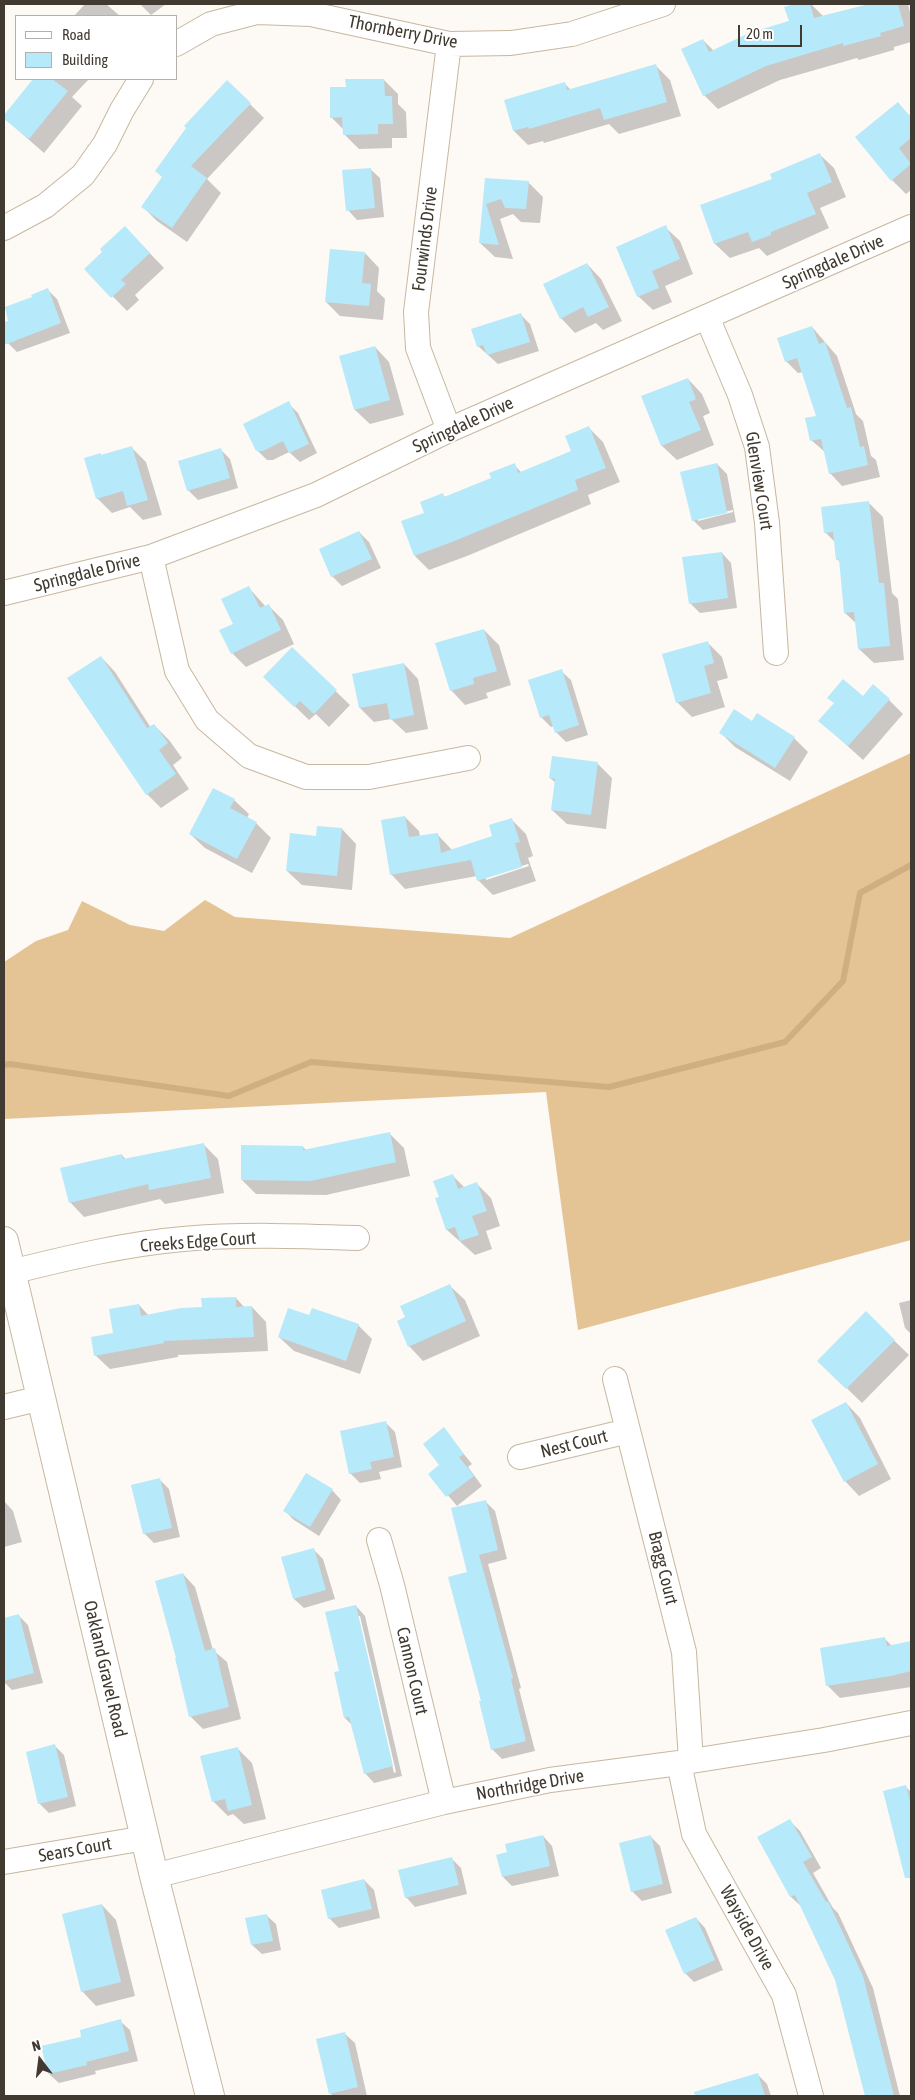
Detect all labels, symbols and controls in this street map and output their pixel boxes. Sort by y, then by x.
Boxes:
street label: Thornberry Drive [347,11,459,53]
legend [15,15,178,80]
scale bar [740,15,804,47]
text: 20 m [746,25,773,42]
text: Road [62,26,91,43]
text: Building [62,51,108,68]
street label: Fourwinds Drive [408,185,442,293]
street label: Springdale Drive [779,230,887,294]
street label: Springdale Drive [409,392,517,458]
street label: Glenview Court [741,430,777,532]
street label: Springdale Drive [32,549,142,597]
street label: Creeks Edge Court [139,1227,257,1257]
street label: Nest Court [538,1425,610,1463]
street label: Bragg Court [643,1529,683,1607]
street label: Oakland Gravel Road [79,1599,131,1739]
street label: Cannon Court [391,1625,433,1717]
street label: Northridge Drive [474,1765,586,1805]
street label: Sears Court [37,1833,113,1867]
street label: Wayside Drive [715,1882,779,1974]
north arrow [15,2035,65,2085]
text: N [30,2037,42,2054]

